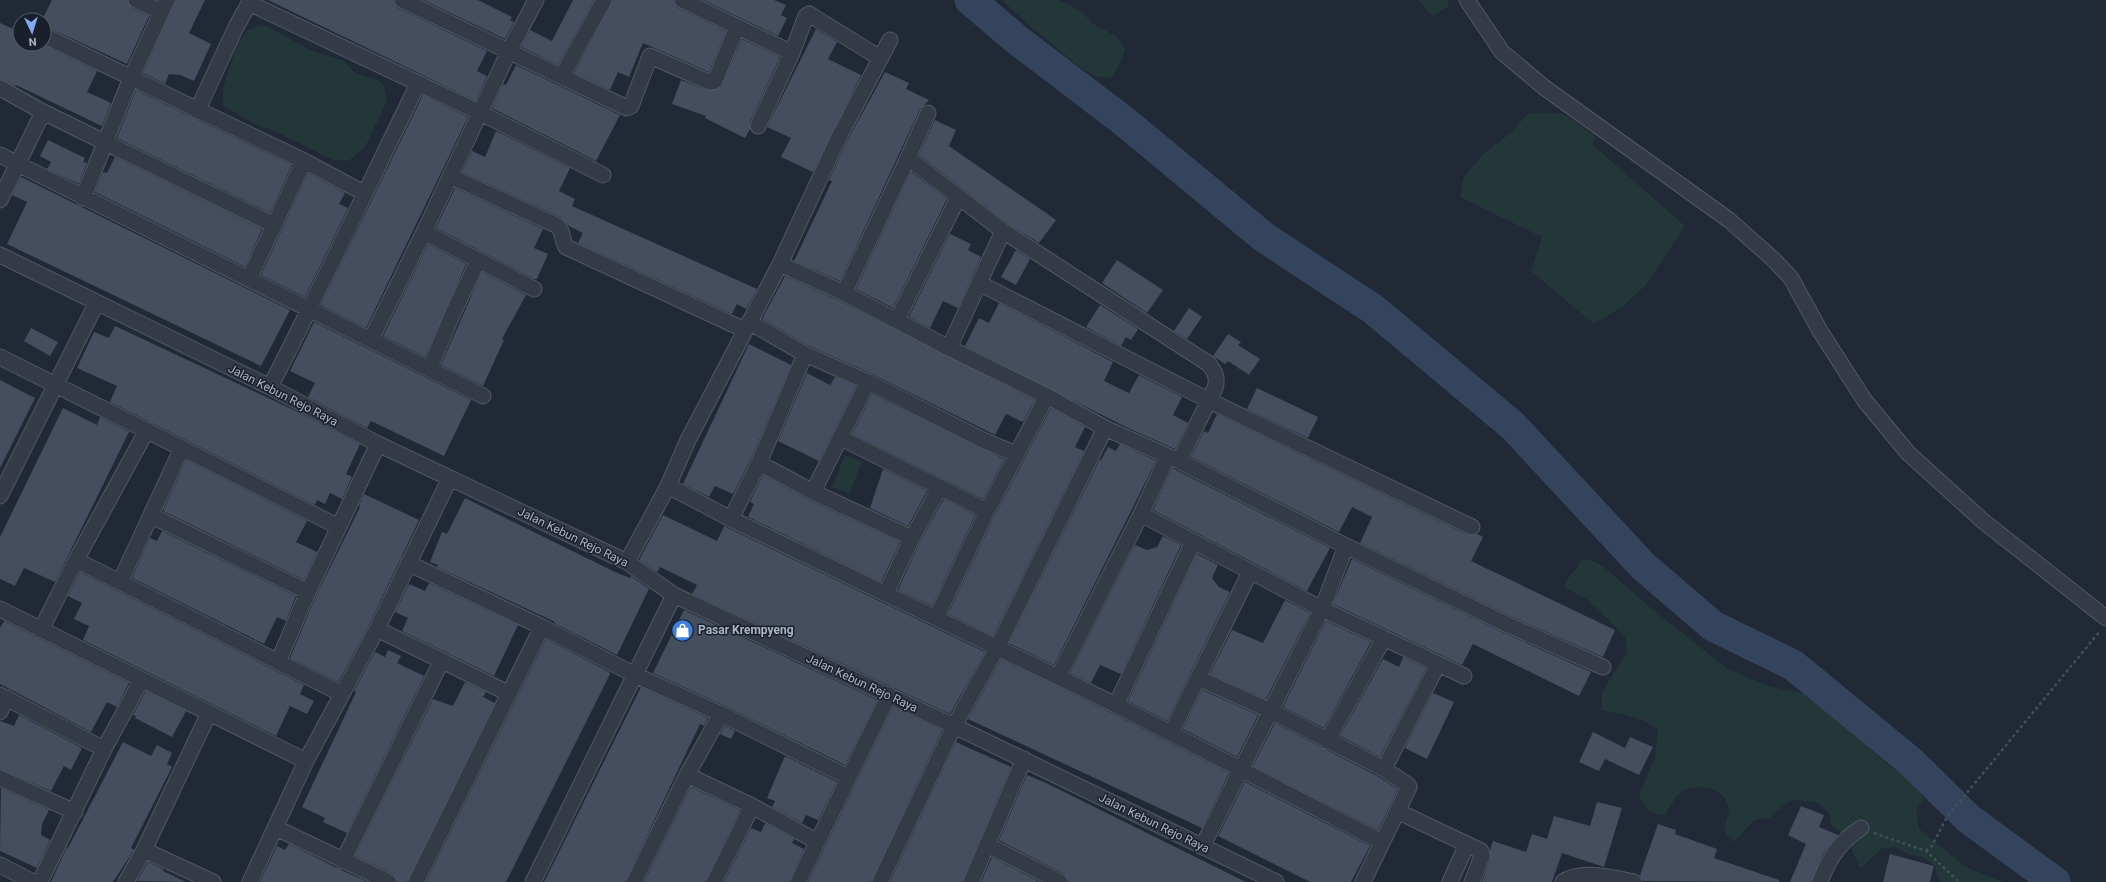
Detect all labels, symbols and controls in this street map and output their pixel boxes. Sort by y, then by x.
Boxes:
north arrow [12,12,52,52]
text: N [28,35,37,48]
street label: Jalan Kebun Rejo Raya [226,361,340,429]
street label: Jalan Kebun Rejo Raya [515,504,631,570]
shop icon: Pasar Krempyeng [669,617,695,643]
place label: Pasar Krempyeng [698,623,794,637]
street label: Jalan Kebun Rejo Raya [804,651,920,715]
street label: Jalan Kebun Rejo Raya [1096,790,1212,856]

